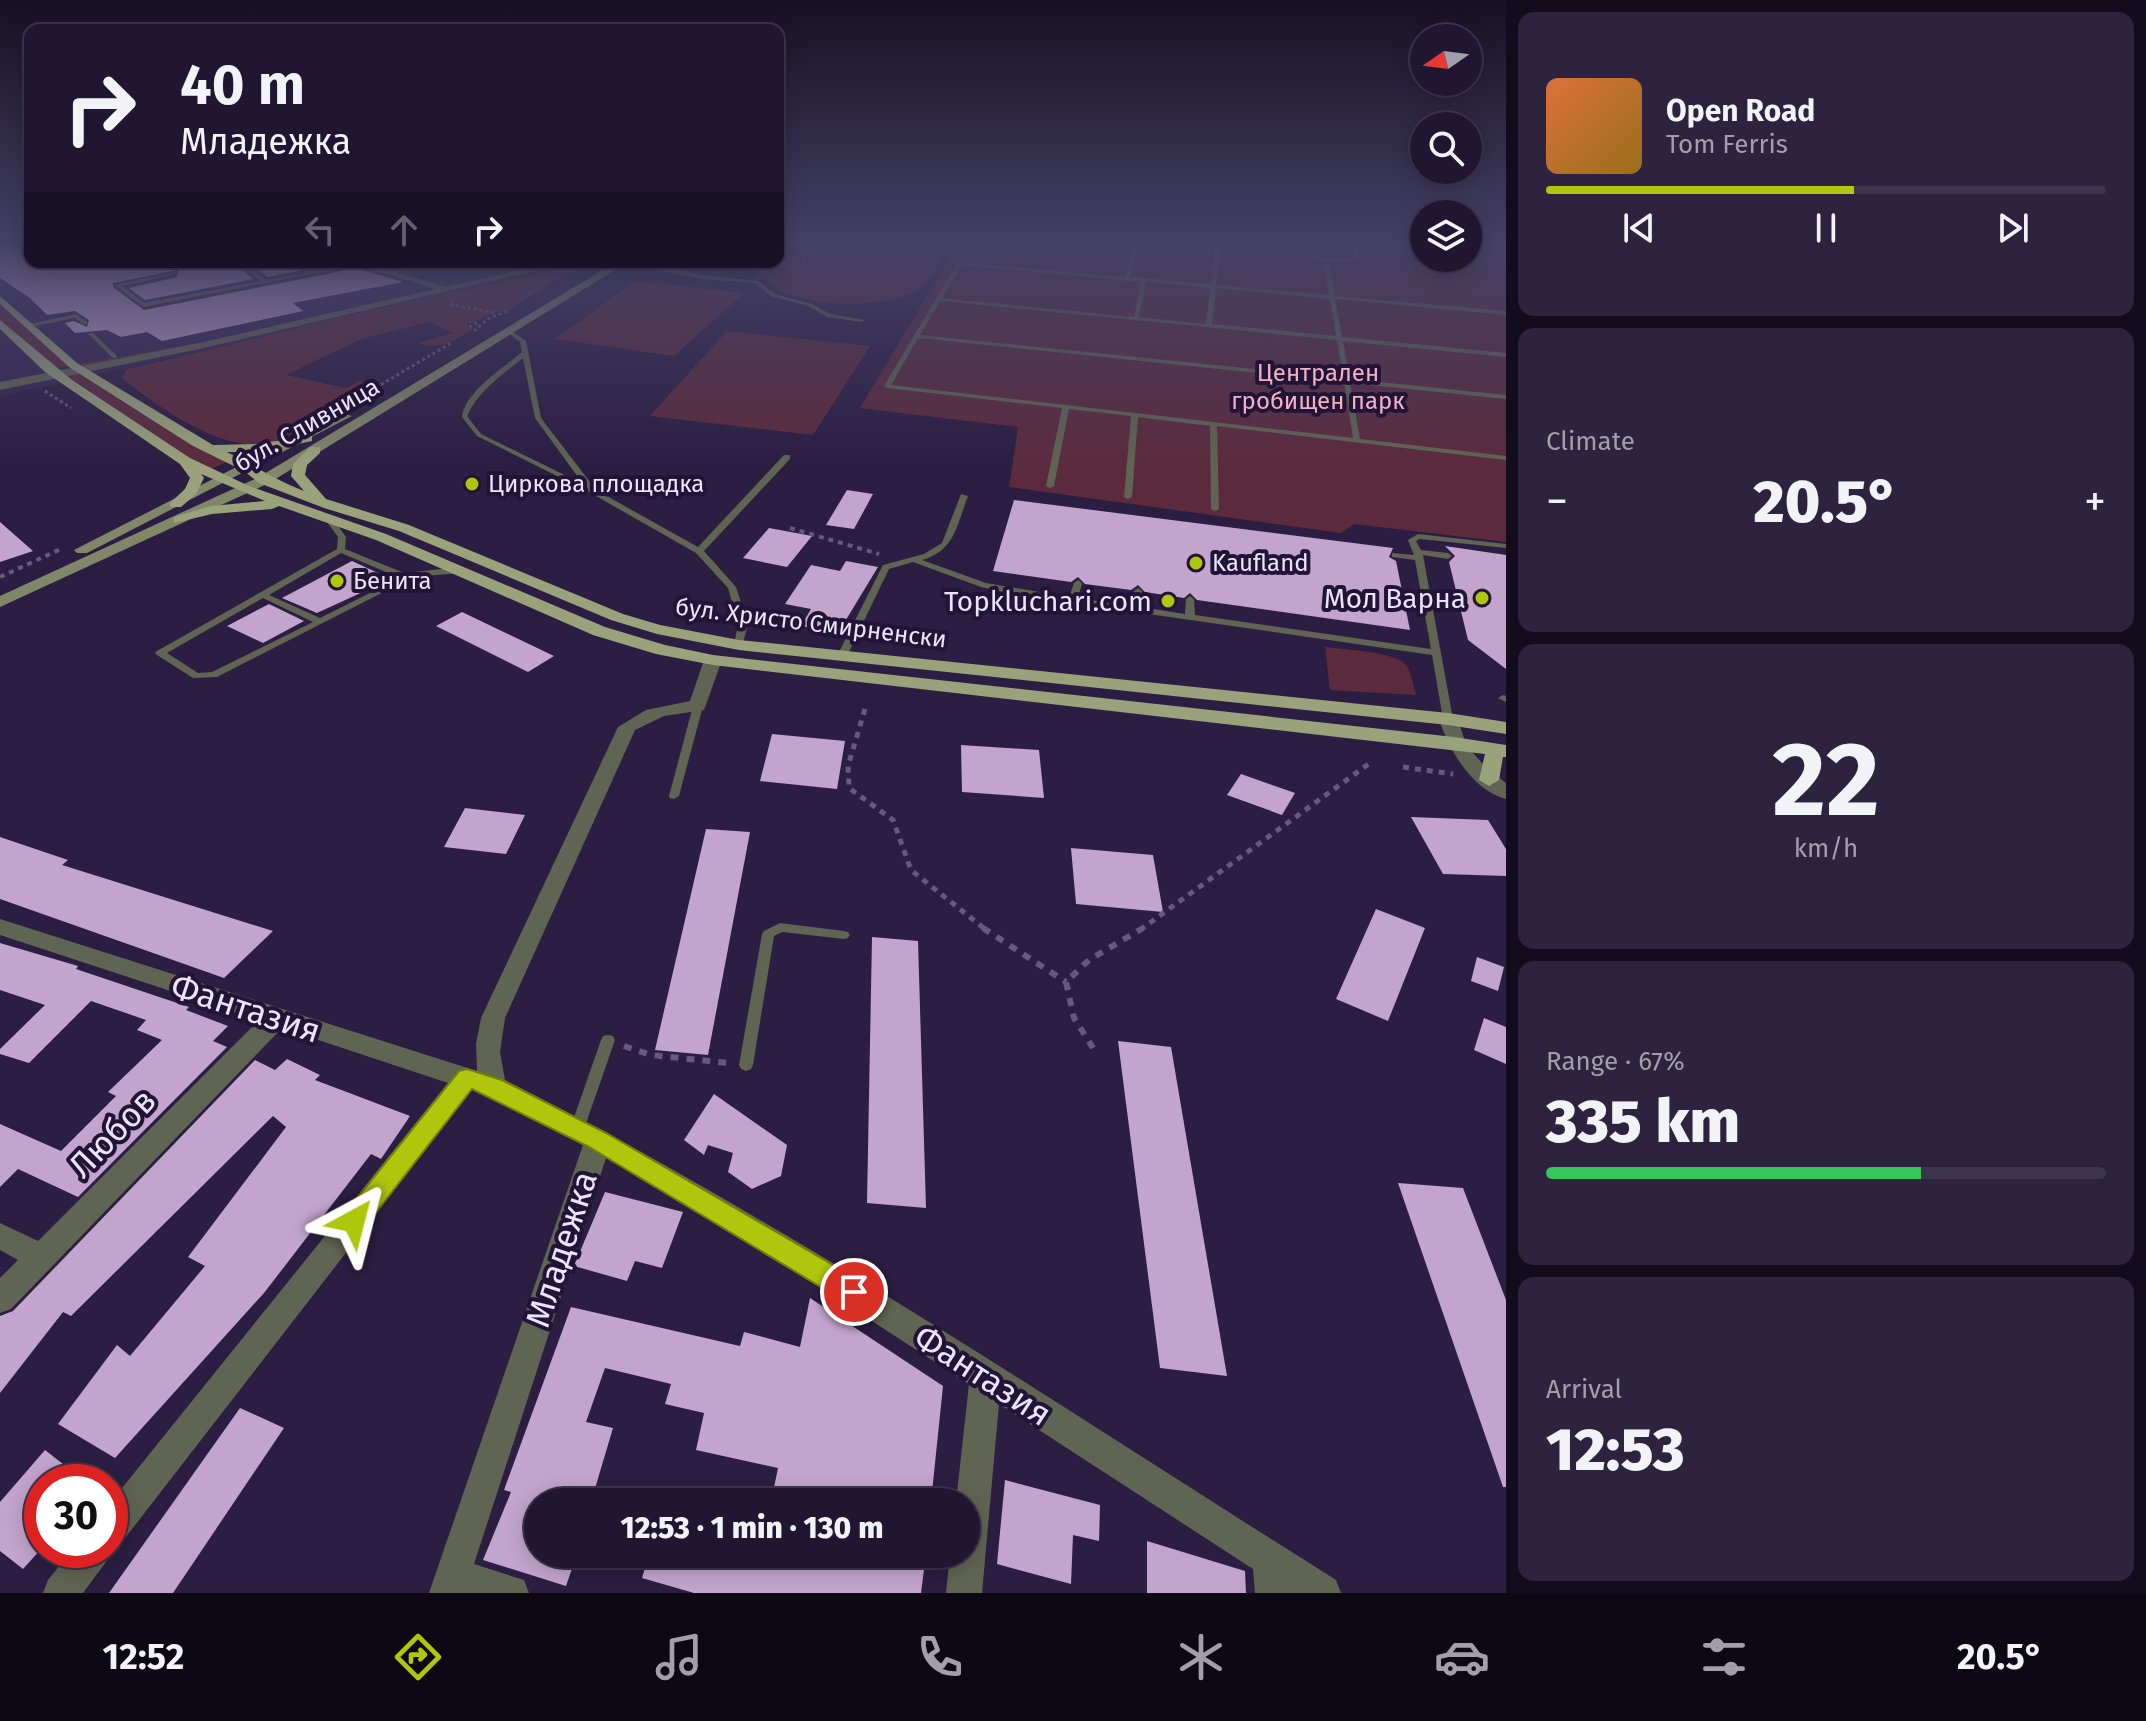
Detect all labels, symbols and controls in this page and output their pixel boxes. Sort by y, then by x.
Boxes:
north arrow [1410,24,1482,96]
map controls [1410,24,1482,272]
text: 40 m [180,52,305,119]
icon: right [48,56,152,160]
text: Open Road [1666,93,1815,129]
button: search [1410,112,1482,184]
text: Младежка [180,120,351,164]
text: Tom Ferris [1666,129,1788,160]
button: layers [1410,200,1482,272]
icon: previous [1617,206,1661,250]
icon: pause [1804,206,1848,250]
icon: next [1991,206,2035,250]
icon: left [298,208,342,252]
icon: ahead [382,208,426,252]
icon: right [466,208,510,252]
park label: Централен гробищен парк [1231,359,1405,415]
street label: бул. Сливница [230,372,384,478]
text: Climate [1546,426,1635,457]
text: 20.5° [1753,466,1899,538]
place label: Циркова площадка [488,470,704,498]
marker: Циркова площадка [463,475,481,493]
text: − [1546,475,1568,528]
text: + [2084,475,2106,528]
place label: Kaufland [1212,549,1309,577]
marker: Kaufland [1187,554,1205,572]
place label: Бенита [353,567,432,595]
marker: Бенита [328,572,346,590]
place label: Мол Варна [1324,582,1466,615]
place label: Topkluchari.com [944,585,1152,618]
marker: Мол Варна [1473,589,1491,607]
street label: бул. Христо Смирненски [674,592,948,654]
marker: Topkluchari.com [1159,592,1177,610]
text: 22 [1772,718,1880,843]
text: km/h [1794,833,1858,864]
street label: Фантазия [166,965,326,1052]
text: Range · 67% [1546,1046,1685,1077]
street label: Любов [60,1080,165,1186]
text: 335 km [1546,1086,1740,1158]
street label: Младежка [517,1166,606,1332]
position arrow [312,1179,396,1263]
pin [820,1258,888,1326]
icon: arrive [832,1270,876,1314]
street label: Фантазия [907,1316,1059,1435]
text: Arrival [1546,1374,1622,1405]
text: 12:53 [1546,1414,1684,1486]
speed limit sign: 30 [24,1464,128,1568]
text: 12:53 · 1 min · 130 m [621,1510,883,1546]
icon: directions [390,1629,446,1685]
icon: music [651,1629,707,1685]
icon: phone [912,1629,968,1685]
icon: climate [1173,1629,1229,1685]
icon: car [1434,1629,1490,1685]
icon: filters [1696,1629,1752,1685]
text: 12:52 [103,1635,184,1679]
text: 20.5° [1957,1635,2043,1679]

